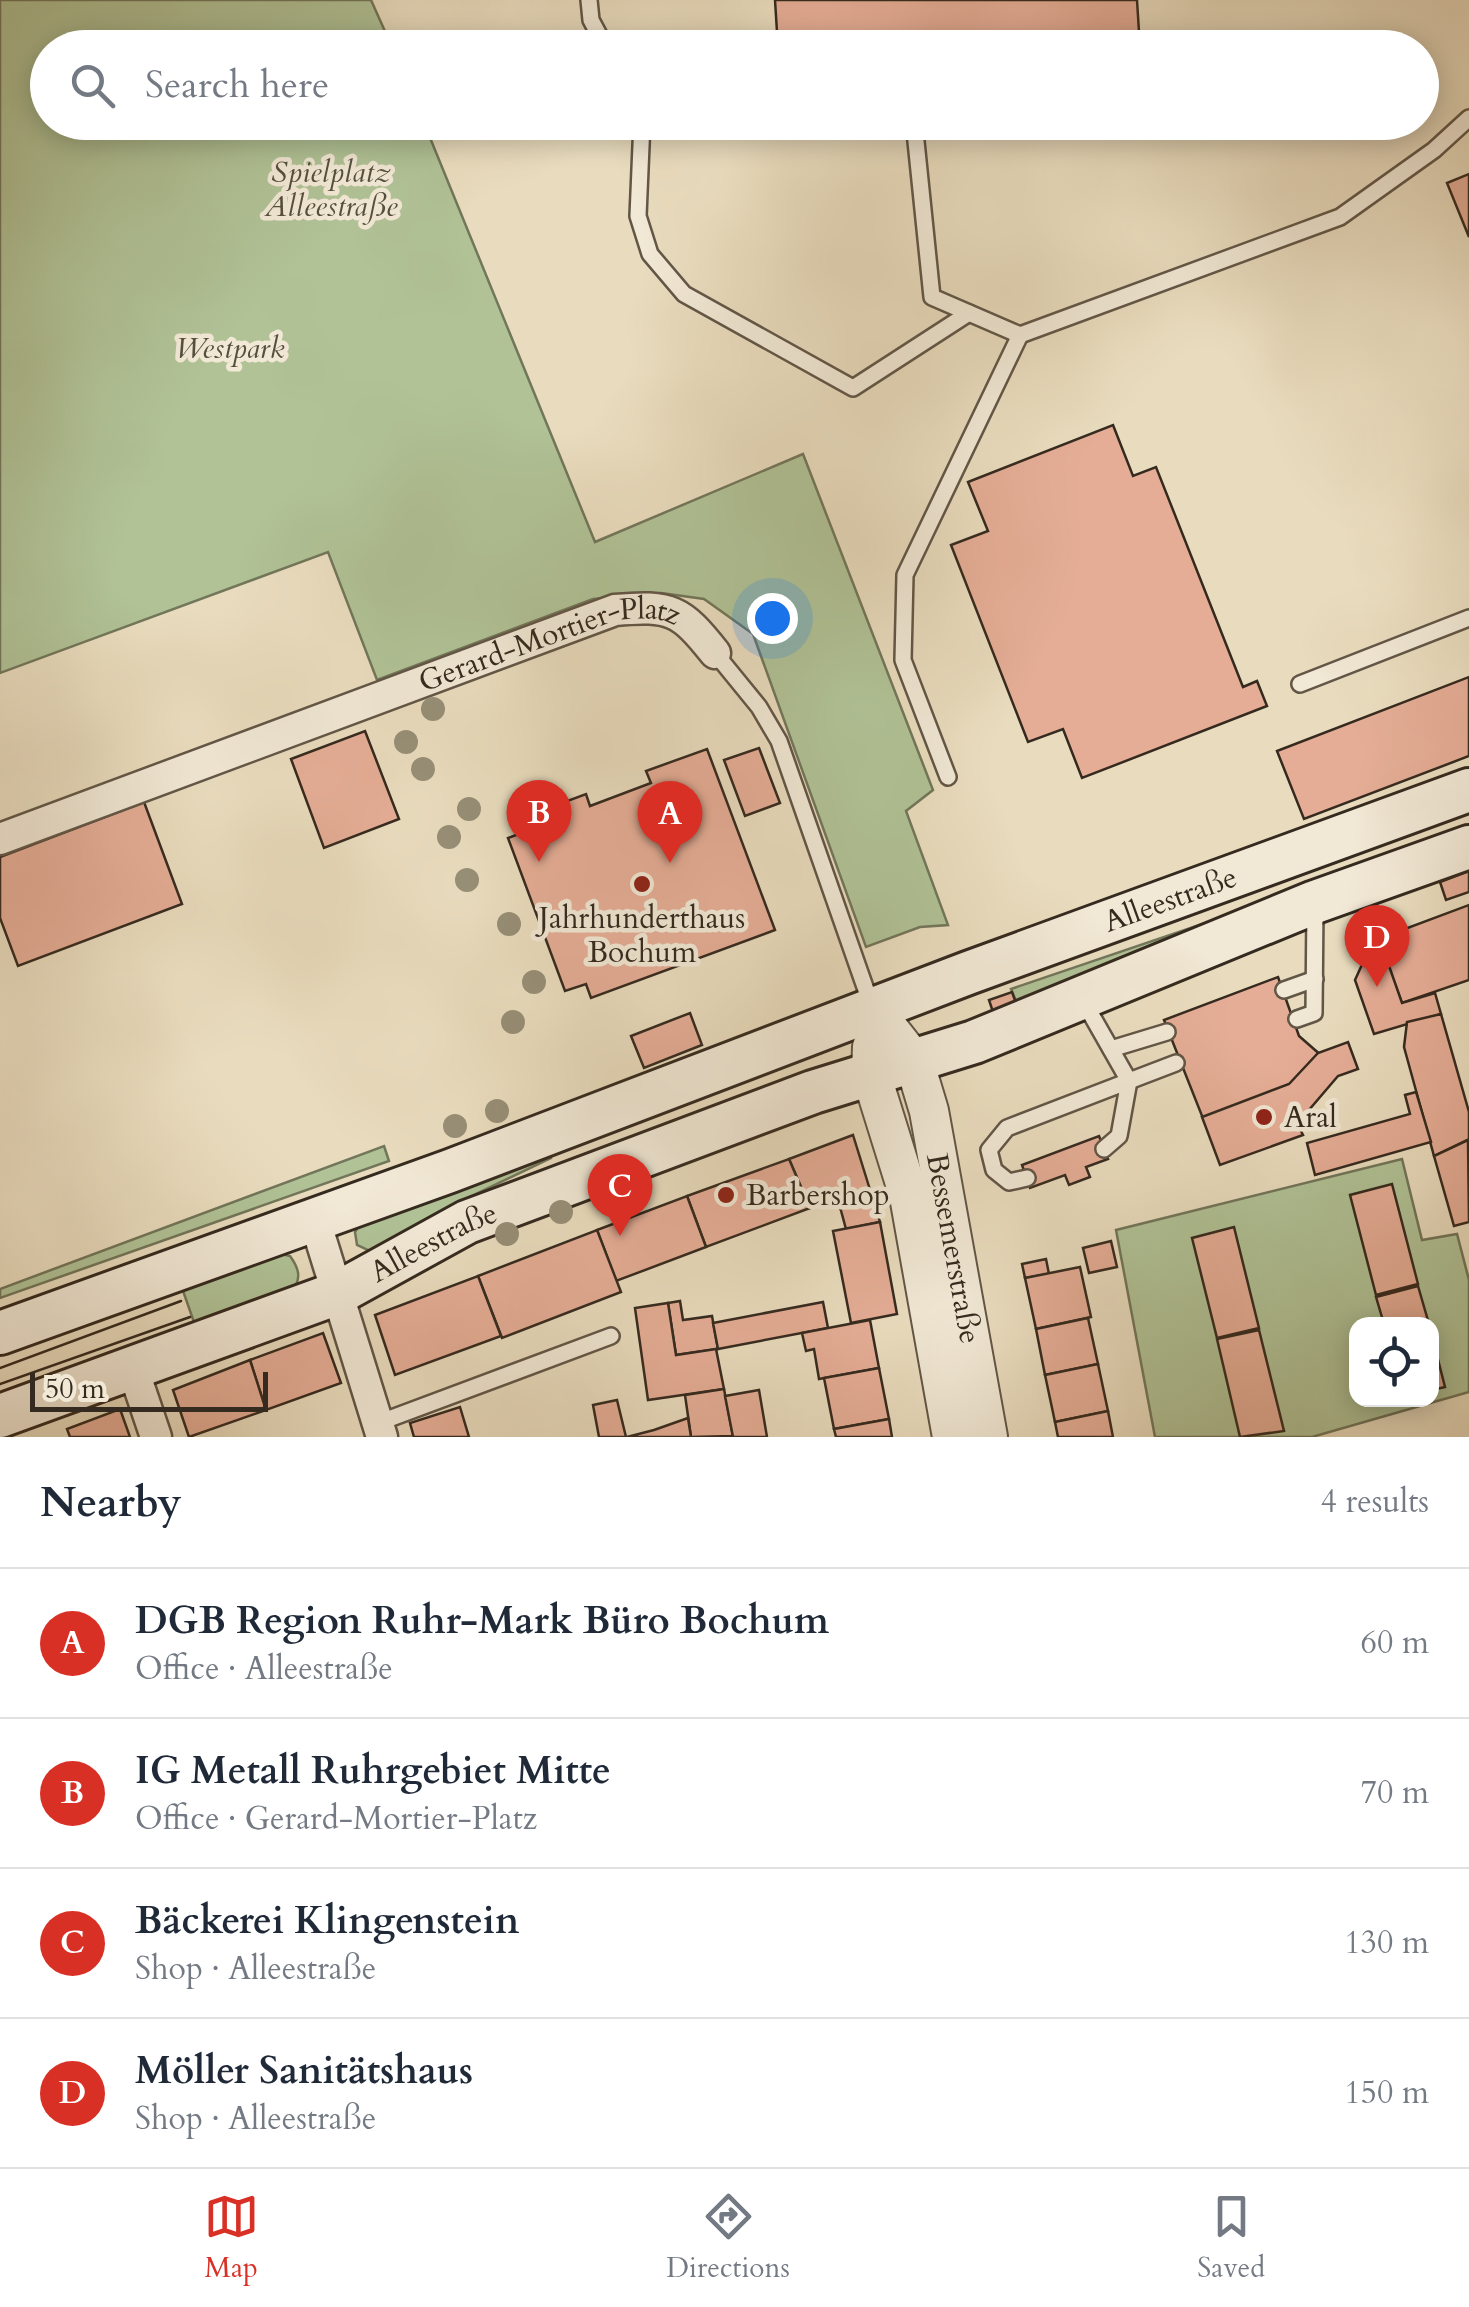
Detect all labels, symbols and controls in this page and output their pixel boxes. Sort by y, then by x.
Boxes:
search box [30,30,1439,140]
icon: search [65,58,120,113]
text: Search here [145,59,329,111]
park label: Spielplatz Alleestraße [264,152,398,227]
park label: Westpark [175,328,285,369]
street label: Gerard-Mortier-Platz [413,588,688,702]
your location [747,593,798,644]
pin: B [506,780,572,862]
pin: A [638,780,702,863]
street label: Alleestraße [1098,856,1242,942]
marker: Jahrhunderthaus Bochum [631,873,653,895]
place label: Jahrhunderthaus Bochum [535,898,745,973]
pin: D [1344,904,1410,987]
place label: Aral [1284,1097,1337,1138]
marker: Aral [1253,1106,1275,1128]
street label: Bessemerstraße [917,1150,991,1347]
pin: C [588,1154,652,1236]
place label: Barbershop [746,1175,890,1216]
marker: Barbershop [715,1184,737,1206]
street label: Alleestraße [362,1192,503,1292]
map controls [1349,1317,1439,1407]
button: locate [1349,1317,1439,1407]
scale bar [30,1367,268,1412]
text: 50 m [45,1370,105,1408]
text: Nearby [40,1474,182,1531]
text: 4 results [1321,1480,1429,1524]
text: DGB Region Ruhr-Mark Büro Bochum [135,1595,829,1647]
text: A [60,1621,85,1665]
text: 60 m [1361,1621,1429,1665]
text: Office · Alleestraße [135,1647,393,1691]
text: IG Metall Ruhrgebiet Mitte [135,1745,611,1797]
text: B [61,1771,84,1815]
text: 70 m [1361,1771,1429,1815]
text: Office · Gerard-Mortier-Platz [135,1797,537,1841]
text: Bäckerei Klingenstein [135,1895,519,1947]
text: C [60,1921,85,1965]
text: 130 m [1344,1921,1429,1965]
text: Shop · Alleestraße [135,1947,376,1991]
text: Möller Sanitätshaus [135,2045,473,2097]
text: D [59,2071,86,2115]
text: 150 m [1344,2071,1429,2115]
text: Shop · Alleestraße [135,2097,376,2141]
tab: Map [204,2189,259,2287]
tab: Directions [666,2189,790,2287]
tab: Saved [1197,2189,1265,2287]

